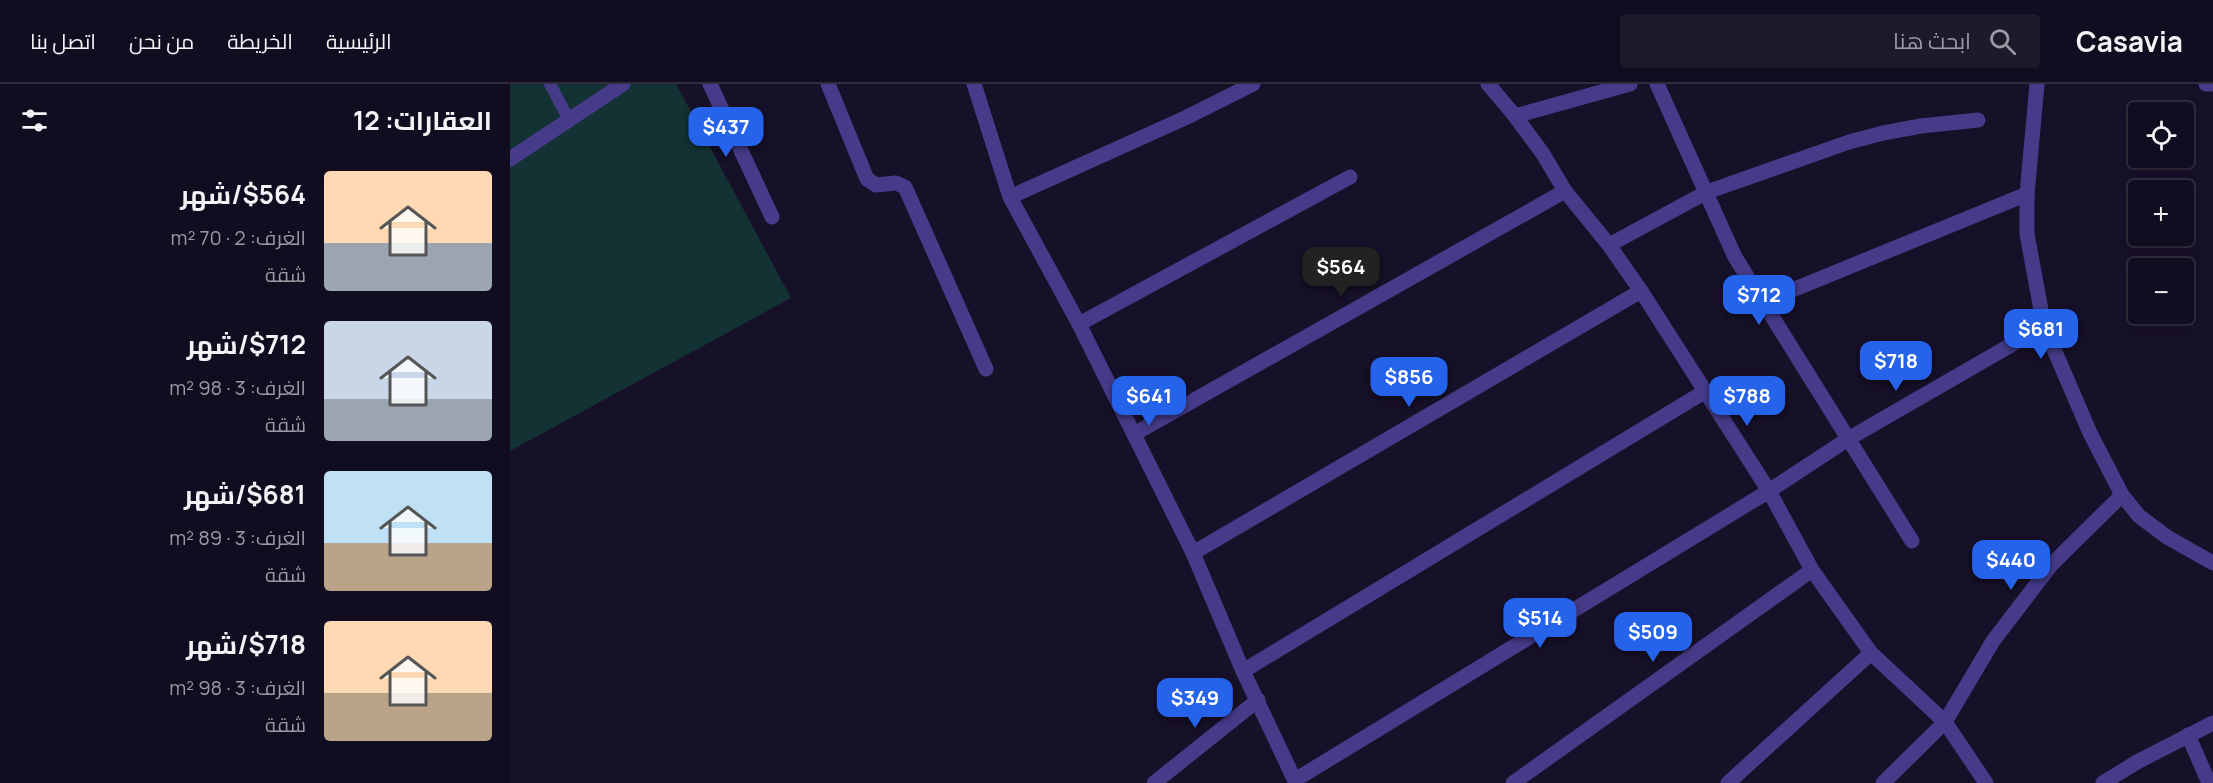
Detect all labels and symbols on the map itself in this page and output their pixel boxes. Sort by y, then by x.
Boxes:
pin: $437 [690,107,762,158]
pin: $564 [1305,247,1377,298]
pin: $712 [1723,275,1795,326]
pin: $681 [2005,309,2077,360]
pin: $718 [1860,341,1932,392]
pin: $856 [1373,357,1445,408]
pin: $641 [1113,376,1185,427]
pin: $788 [1711,376,1783,427]
pin: $440 [1975,540,2047,591]
pin: $514 [1504,598,1576,649]
pin: $509 [1617,612,1689,663]
pin: $349 [1159,678,1231,729]

